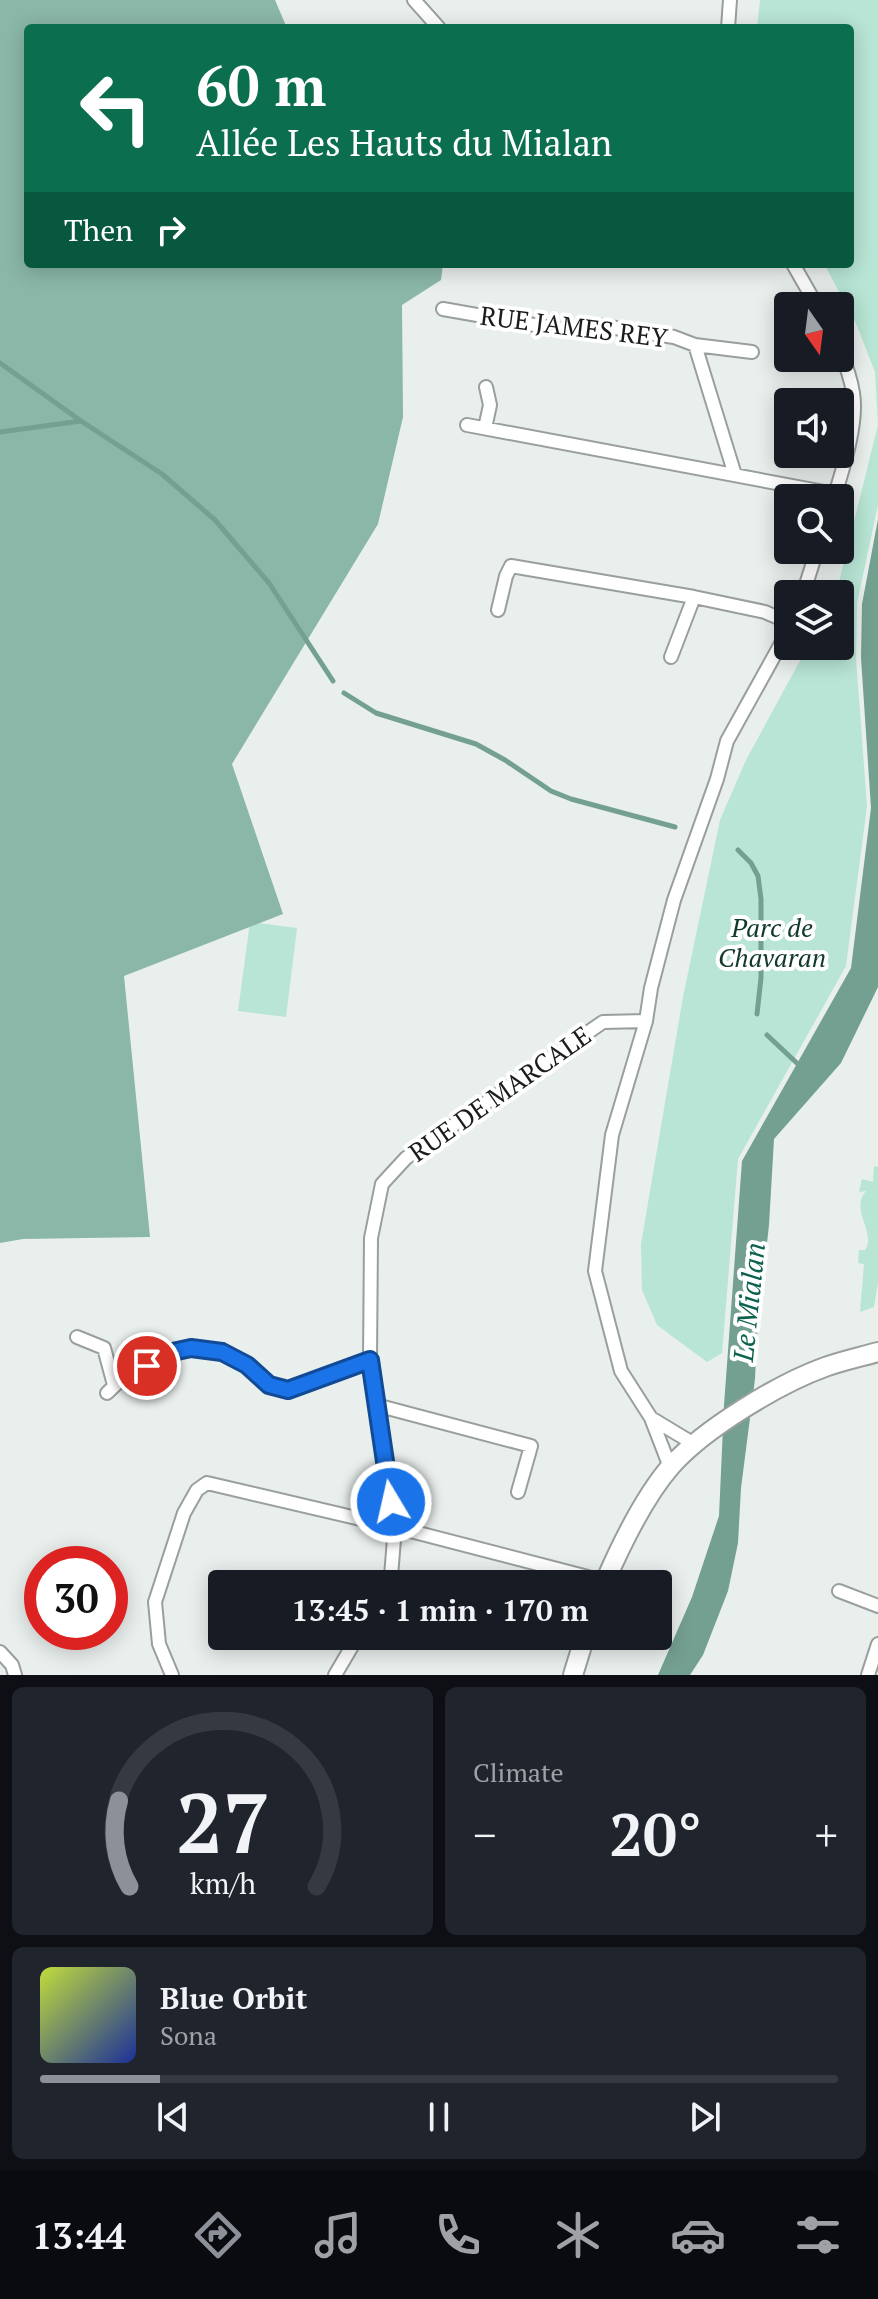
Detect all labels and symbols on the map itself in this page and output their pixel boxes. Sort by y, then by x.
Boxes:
north arrow [774,292,854,372]
street label: RUE JAMES REY [479,298,670,354]
park label: Parc de Chavaran [718,910,826,974]
street label: RUE DE MARCALE [402,1018,597,1169]
water label: Le Mialan [724,1241,773,1364]
pin [113,1332,181,1400]
position arrow [349,1460,433,1544]
speed limit sign: 30 [24,1546,128,1650]

